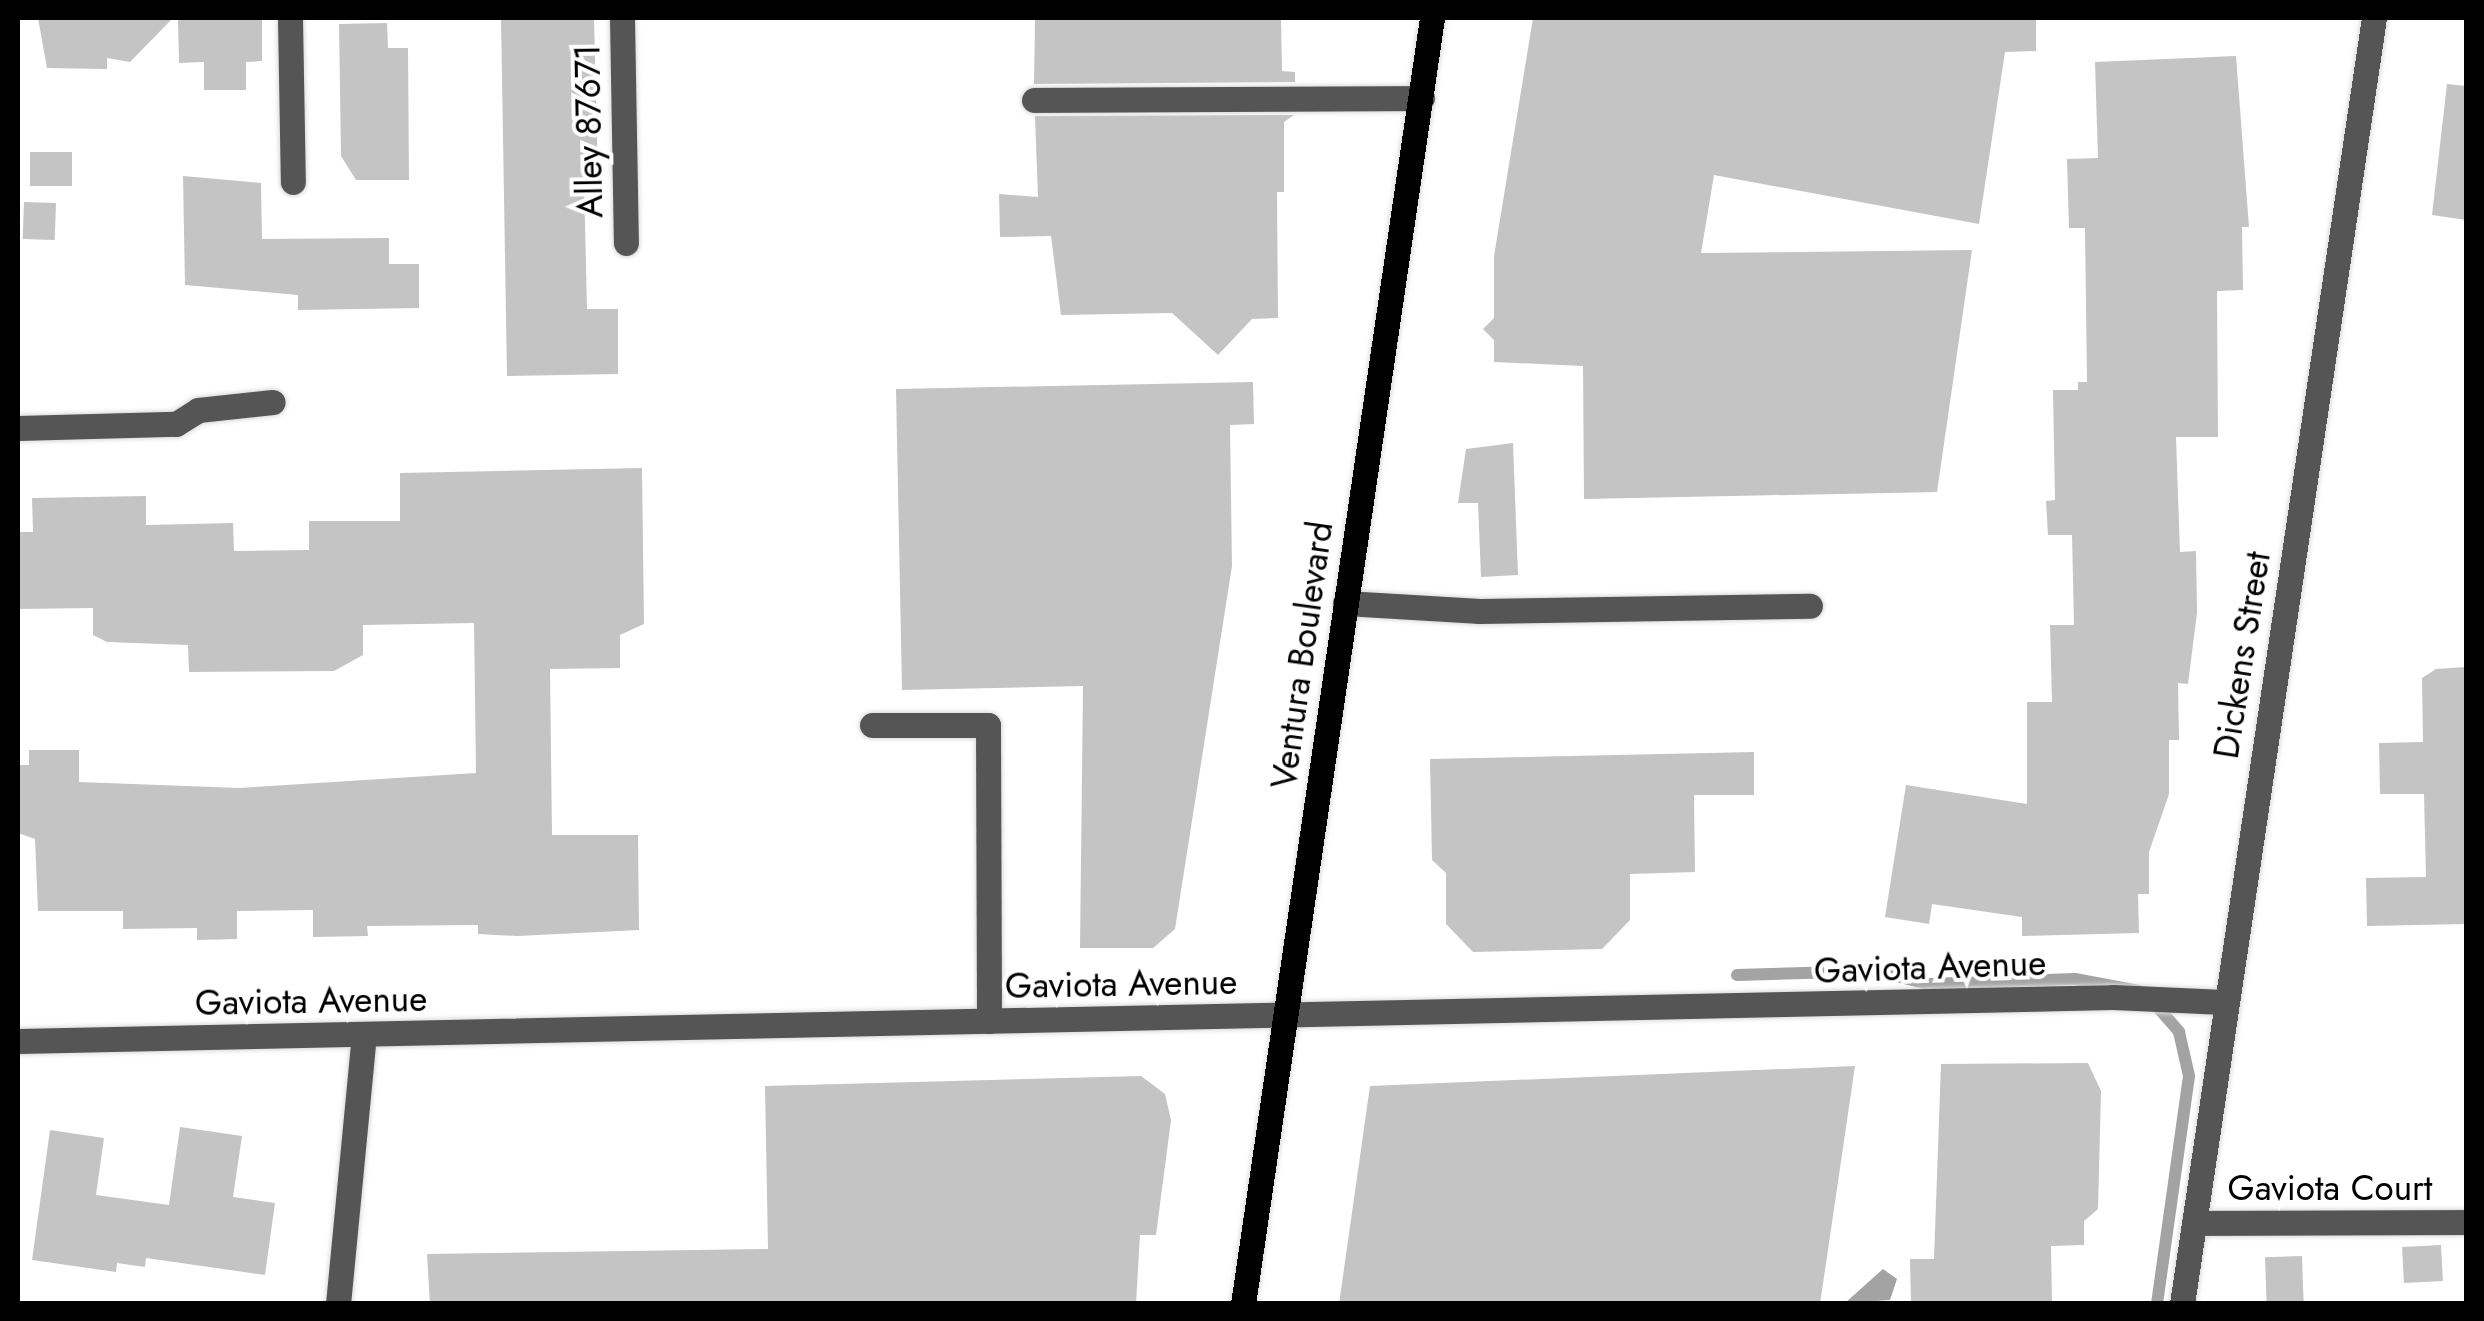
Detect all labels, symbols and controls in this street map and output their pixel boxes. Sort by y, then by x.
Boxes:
street label: Alley 87671 [566,44,612,218]
street label: Ventura Boulevard [1262,519,1342,791]
street label: Dickens Street [2205,548,2279,762]
street label: Gaviota Avenue [1813,942,2047,992]
street label: Gaviota Avenue [1005,961,1237,1007]
street label: Gaviota Avenue [195,978,427,1024]
street label: Gaviota Court [2228,1167,2432,1209]

